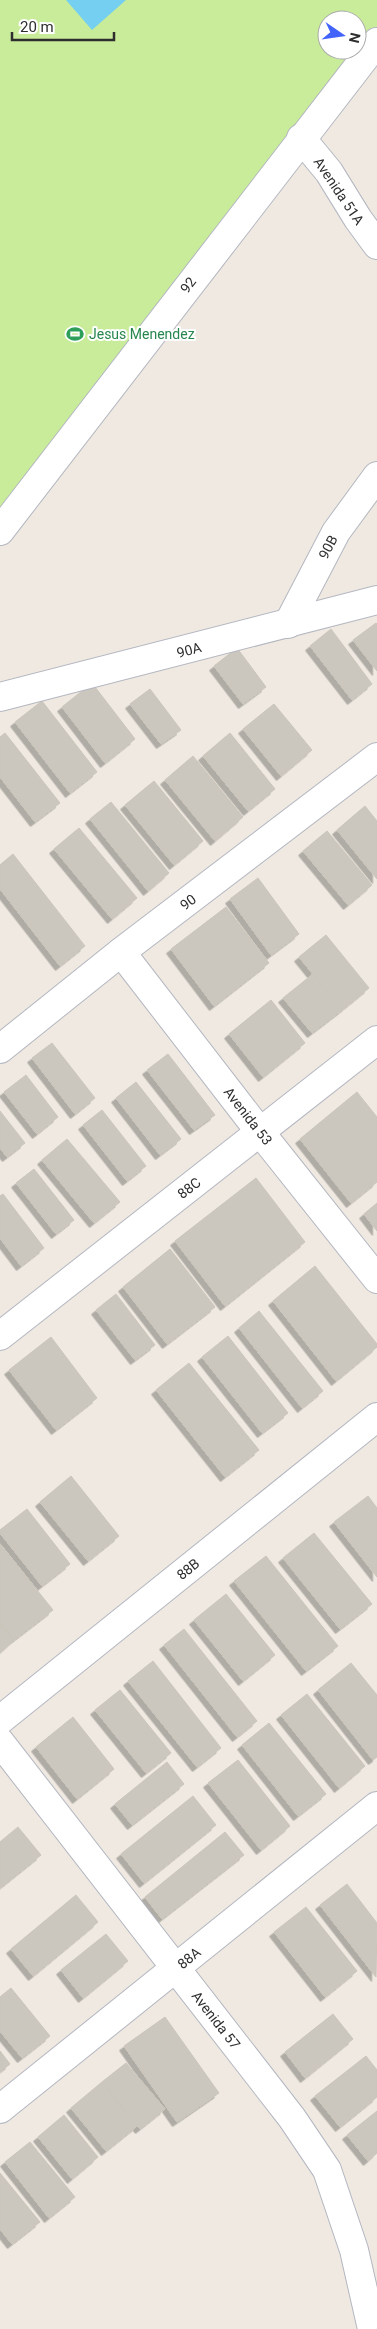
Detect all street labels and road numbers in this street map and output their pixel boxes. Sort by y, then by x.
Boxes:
street label: Avenida 51A [311,154,367,228]
street label: 92 [177,274,199,296]
street label: 90B [315,532,341,562]
street label: 90A [175,639,203,661]
street label: 90 [177,891,199,913]
street label: Avenida 53 [221,1084,275,1148]
street label: 88C [174,1174,204,1202]
street label: 88B [173,1555,203,1583]
street label: 88A [174,1944,204,1972]
street label: Avenida 57 [189,1988,244,2052]

